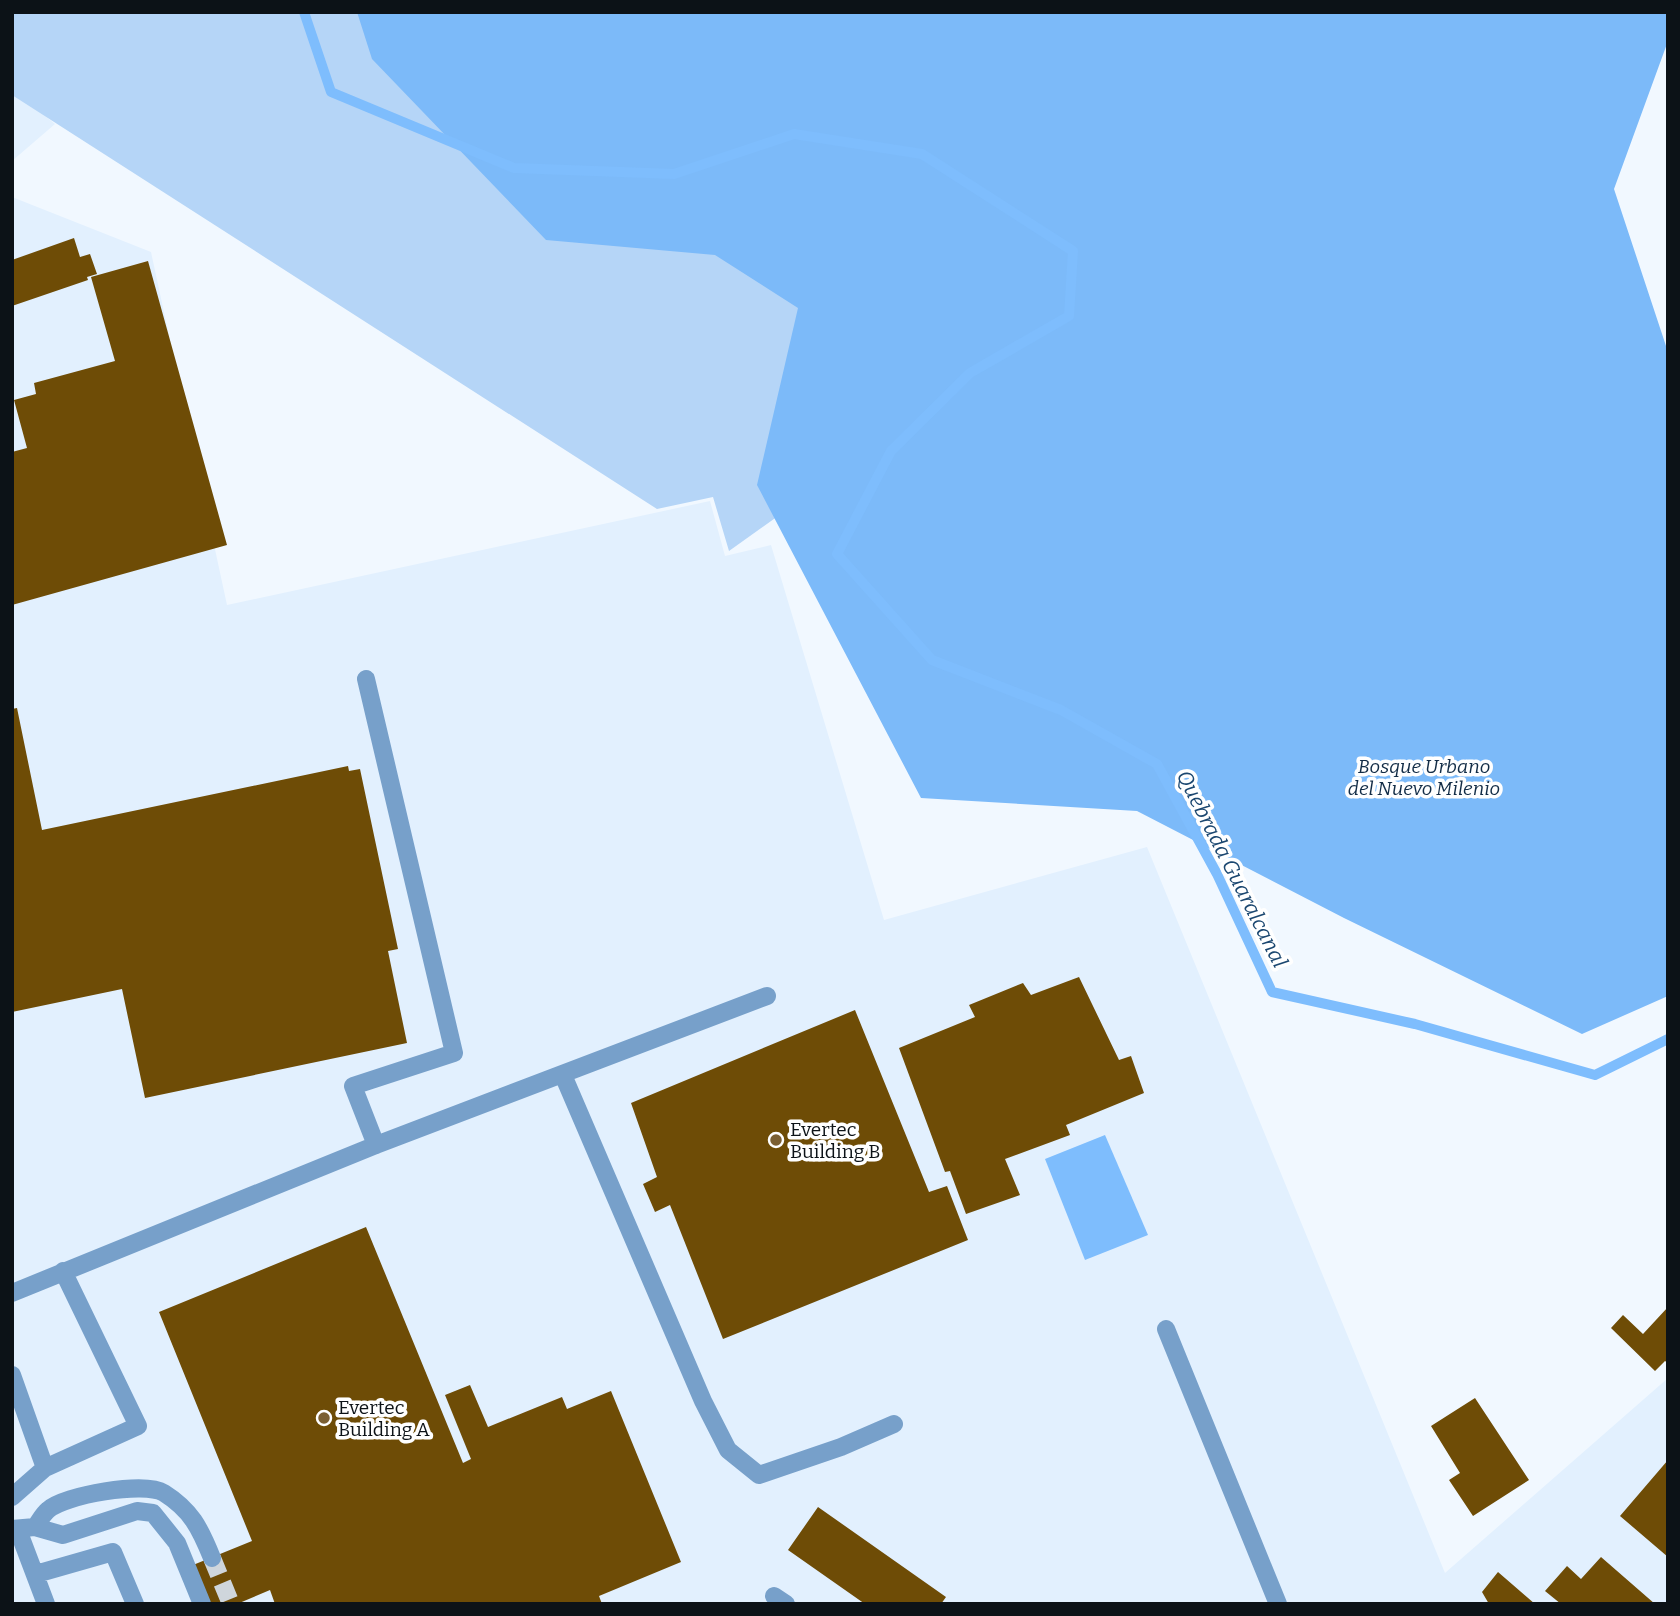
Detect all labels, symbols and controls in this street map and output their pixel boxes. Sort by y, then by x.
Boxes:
park label: Bosque Urbano del Nuevo Milenio [1348,755,1500,800]
water label: Quebrada Guaralcanal [1171,766,1293,972]
place label: Evertec Building B [790,1118,881,1163]
marker: Evertec Building B [768,1132,784,1148]
place label: Evertec Building A [338,1396,430,1441]
marker: Evertec Building A [316,1410,332,1426]

